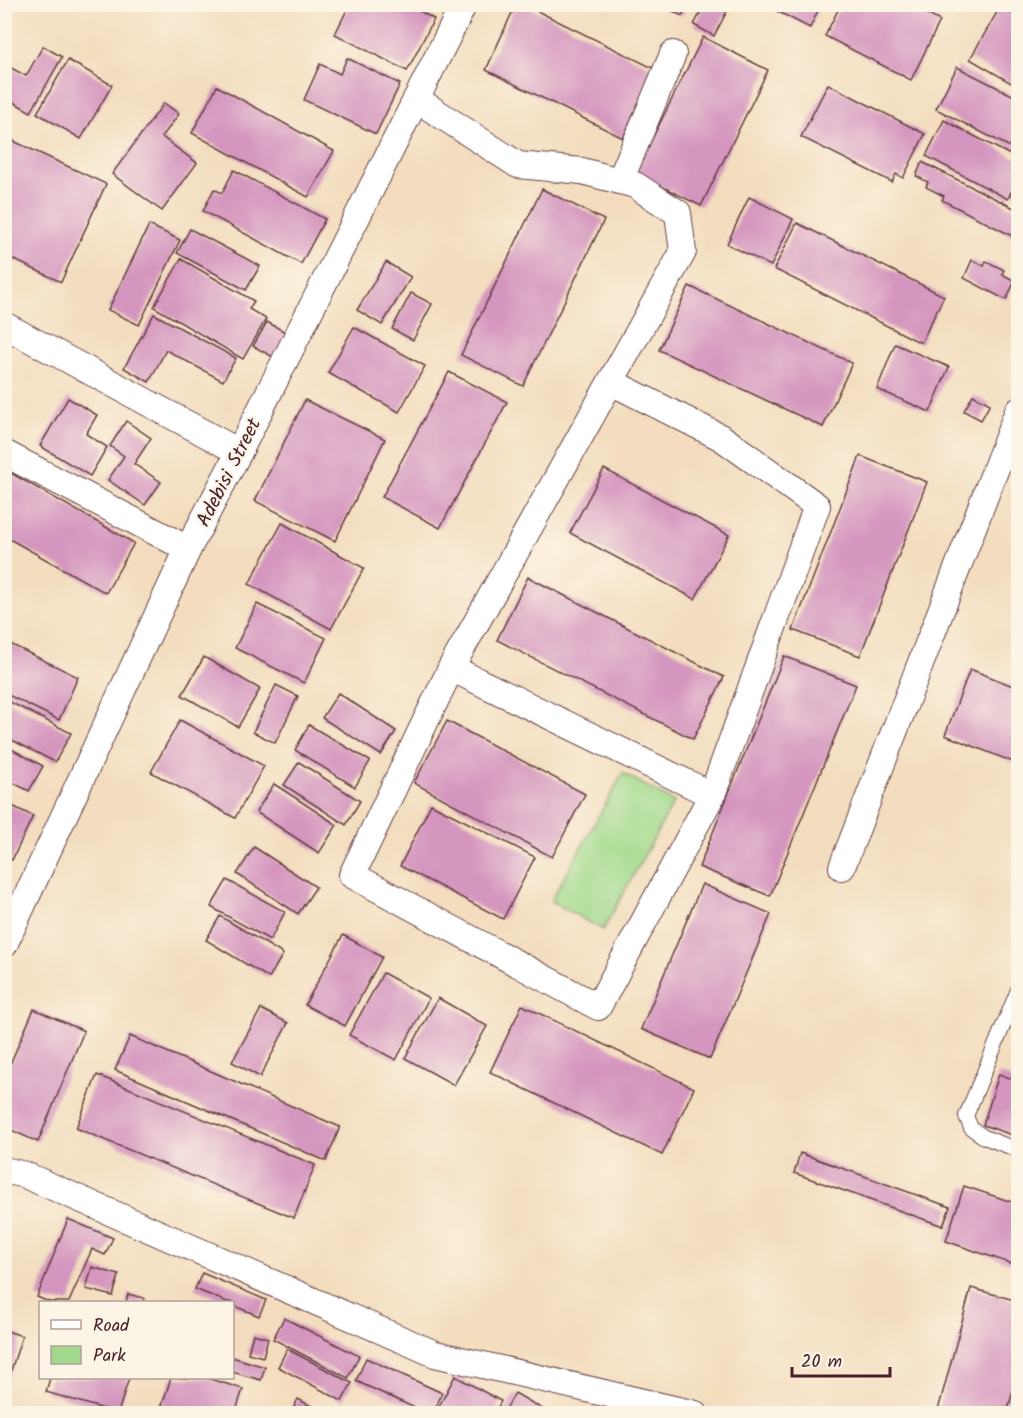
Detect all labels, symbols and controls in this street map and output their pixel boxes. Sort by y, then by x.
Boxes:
street label: Adebisi Street [189,413,271,533]
legend [39,1301,234,1379]
text: Road [93,1312,130,1341]
scale bar [792,1340,890,1378]
text: Park [93,1342,126,1371]
text: 20 m [801,1348,842,1377]

